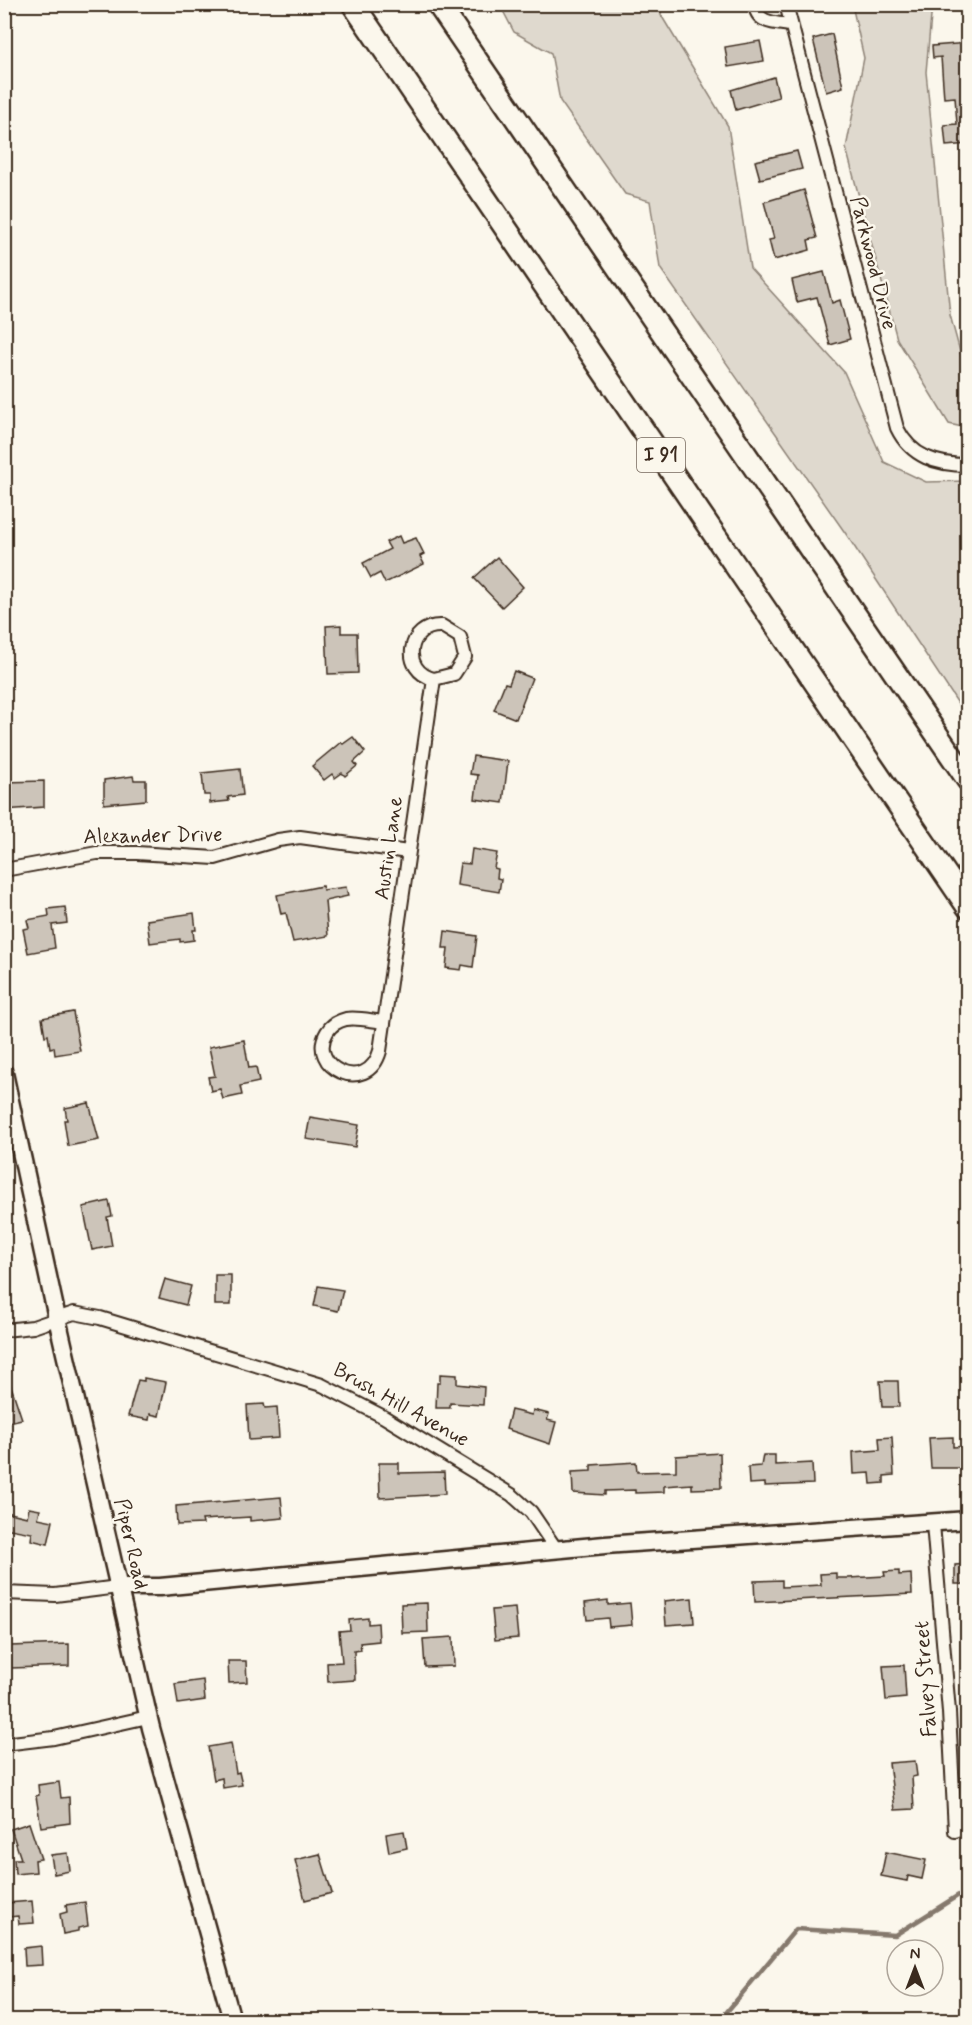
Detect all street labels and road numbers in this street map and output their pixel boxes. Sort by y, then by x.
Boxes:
street label: Parkwood Drive [843,193,903,333]
road number: I 91 [637,438,685,472]
street label: Austin Lane [368,794,410,902]
street label: Alexander Drive [83,821,223,851]
street label: Brush Hill Avenue [328,1356,474,1454]
street label: Piper Road [107,1496,155,1592]
street label: Falvey Street [908,1620,944,1738]

